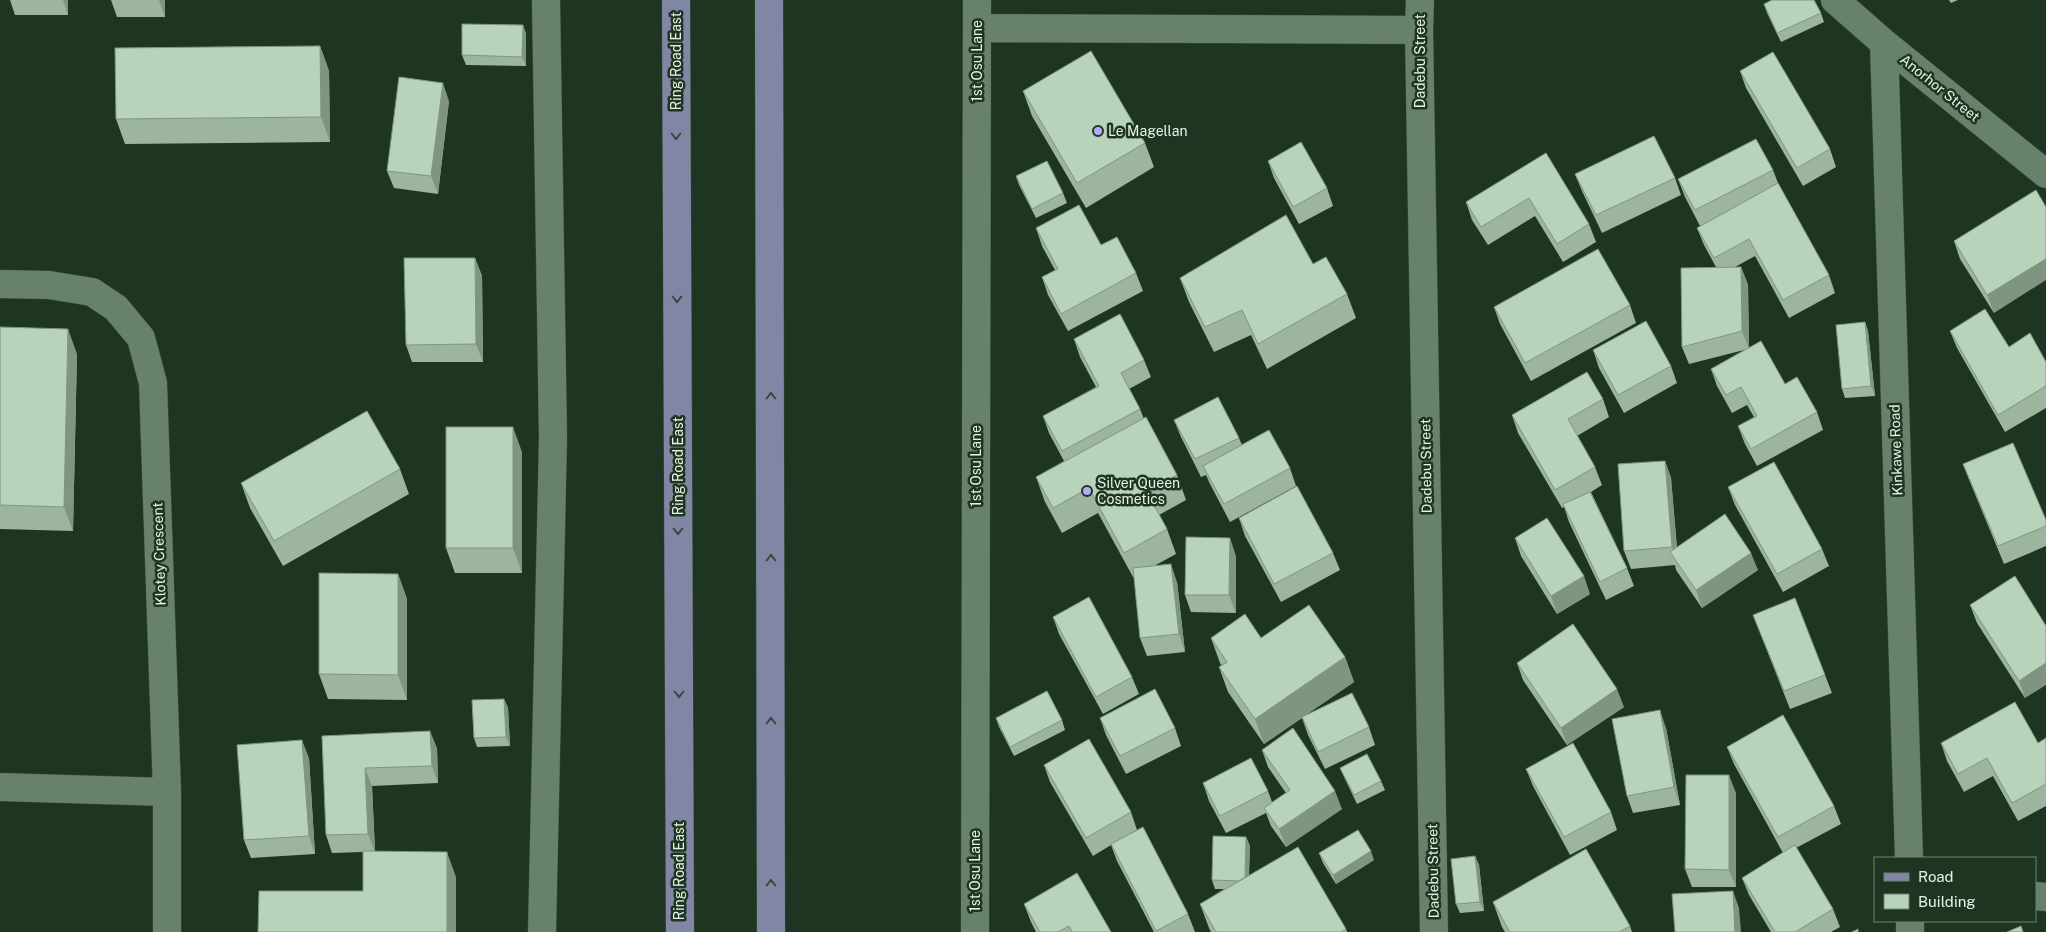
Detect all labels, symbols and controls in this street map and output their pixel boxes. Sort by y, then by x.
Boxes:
street label: Ring Road East [668,12,684,110]
street label: Dadebu Street [1412,14,1428,108]
street label: 1st Osu Lane [969,20,985,102]
street label: Anorhor Street [1897,51,1983,125]
place label: Le Magellan [1108,123,1188,139]
marker: Le Magellan [1092,125,1104,137]
one-way arrow [671,132,681,140]
one-way arrow [672,295,682,303]
one-way arrow [766,392,776,400]
street label: Kinkawe Road [1886,404,1906,496]
street label: Ring Road East [670,417,686,515]
street label: Dadebu Street [1417,419,1435,513]
street label: 1st Osu Lane [968,425,984,507]
place label: Silver Queen Cosmetics [1097,475,1180,507]
marker: Silver Queen Cosmetics [1081,485,1093,497]
street label: Klotey Crescent [149,502,169,606]
one-way arrow [673,528,683,535]
one-way arrow [766,554,776,562]
one-way arrow [674,690,684,698]
one-way arrow [766,717,776,724]
street label: Ring Road East [671,822,687,920]
street label: Dadebu Street [1424,824,1442,918]
street label: 1st Osu Lane [967,830,983,912]
legend [1874,857,2036,922]
text: Road [1918,868,1954,885]
one-way arrow [766,879,776,887]
text: Building [1918,893,1976,910]

